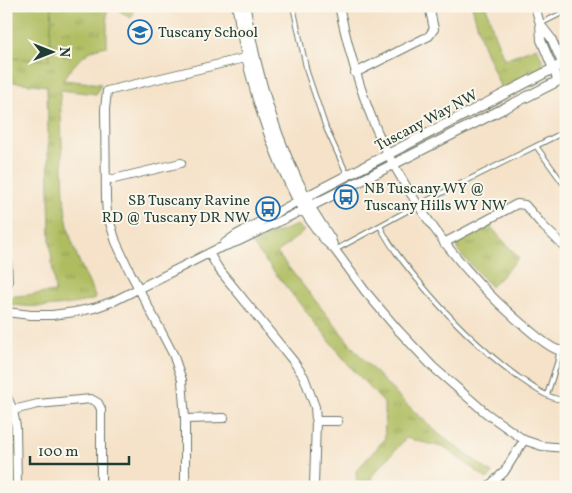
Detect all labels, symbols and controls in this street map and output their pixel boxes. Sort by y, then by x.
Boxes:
school or university icon: Tuscany School [127,19,153,45]
place label: Tuscany School [158,23,258,44]
north arrow [28,28,78,78]
text: N [54,47,73,57]
street label: Tuscany Way NW [372,85,482,157]
place label: NB Tuscany WY @ Tuscany Hills WY NW [364,179,507,217]
bus stop icon: NB Tuscany WY @ Tuscany Hills WY NW [333,184,359,210]
place label: SB Tuscany Ravine RD @ Tuscany DR NW [102,191,250,229]
bus stop icon: SB Tuscany Ravine RD @ Tuscany DR NW [255,196,281,222]
scale bar [30,433,129,465]
text: 100 m [38,442,78,463]

